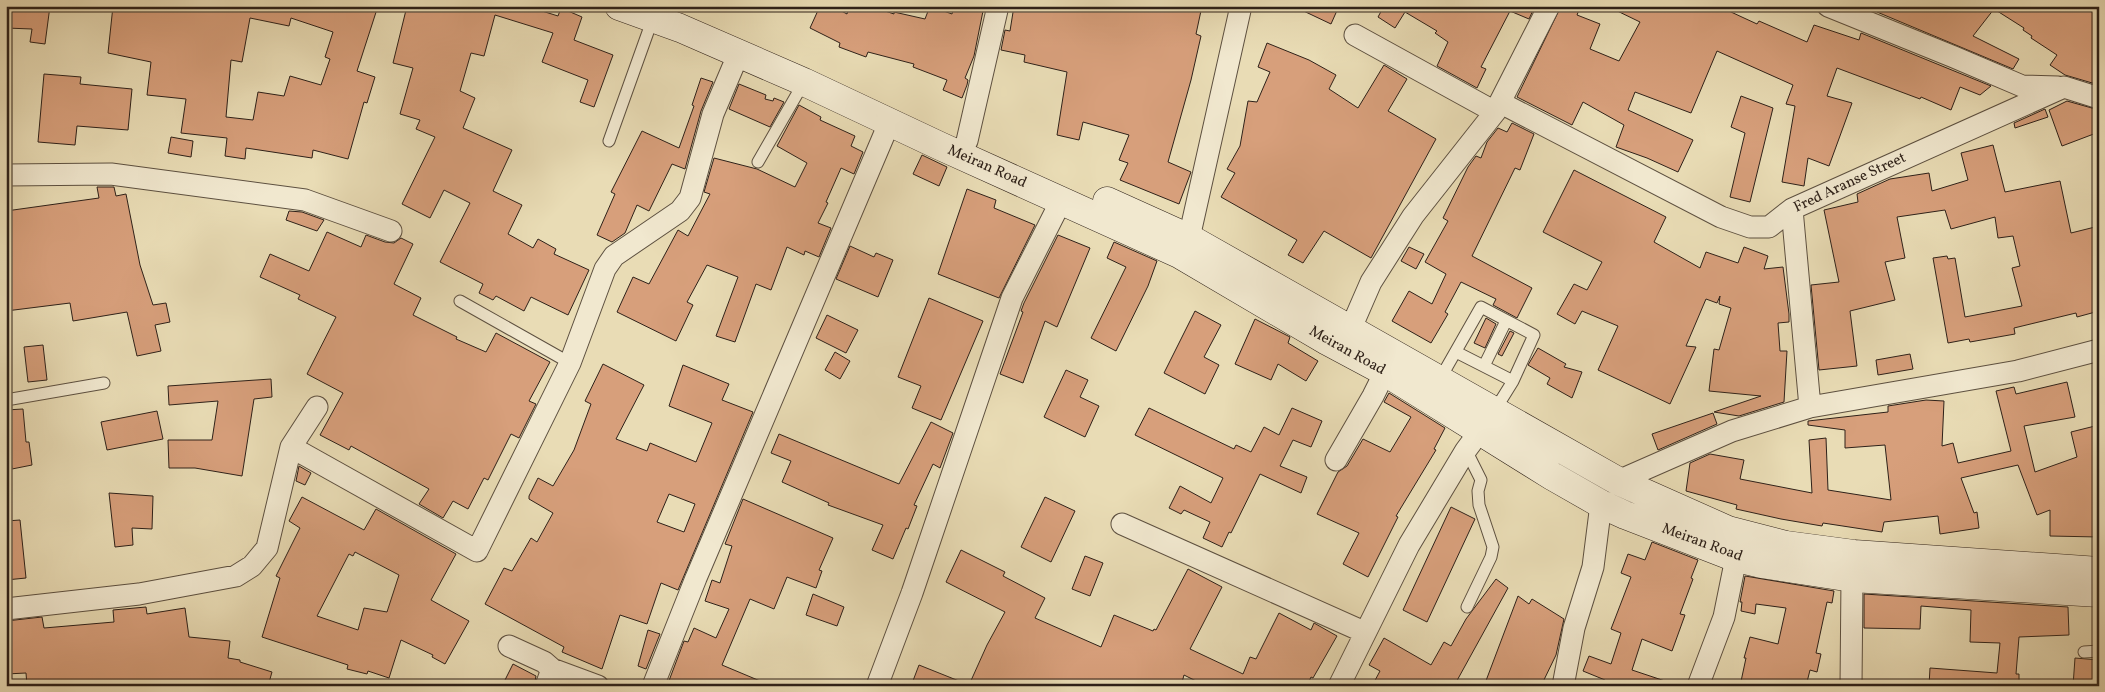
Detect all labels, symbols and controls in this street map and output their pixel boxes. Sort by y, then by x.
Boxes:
street label: Meiran Road [944,140,1030,194]
street label: Fred Aranse Street [1790,148,1910,218]
street label: Meiran Road [1305,321,1389,381]
street label: Meiran Road [1659,519,1745,567]

